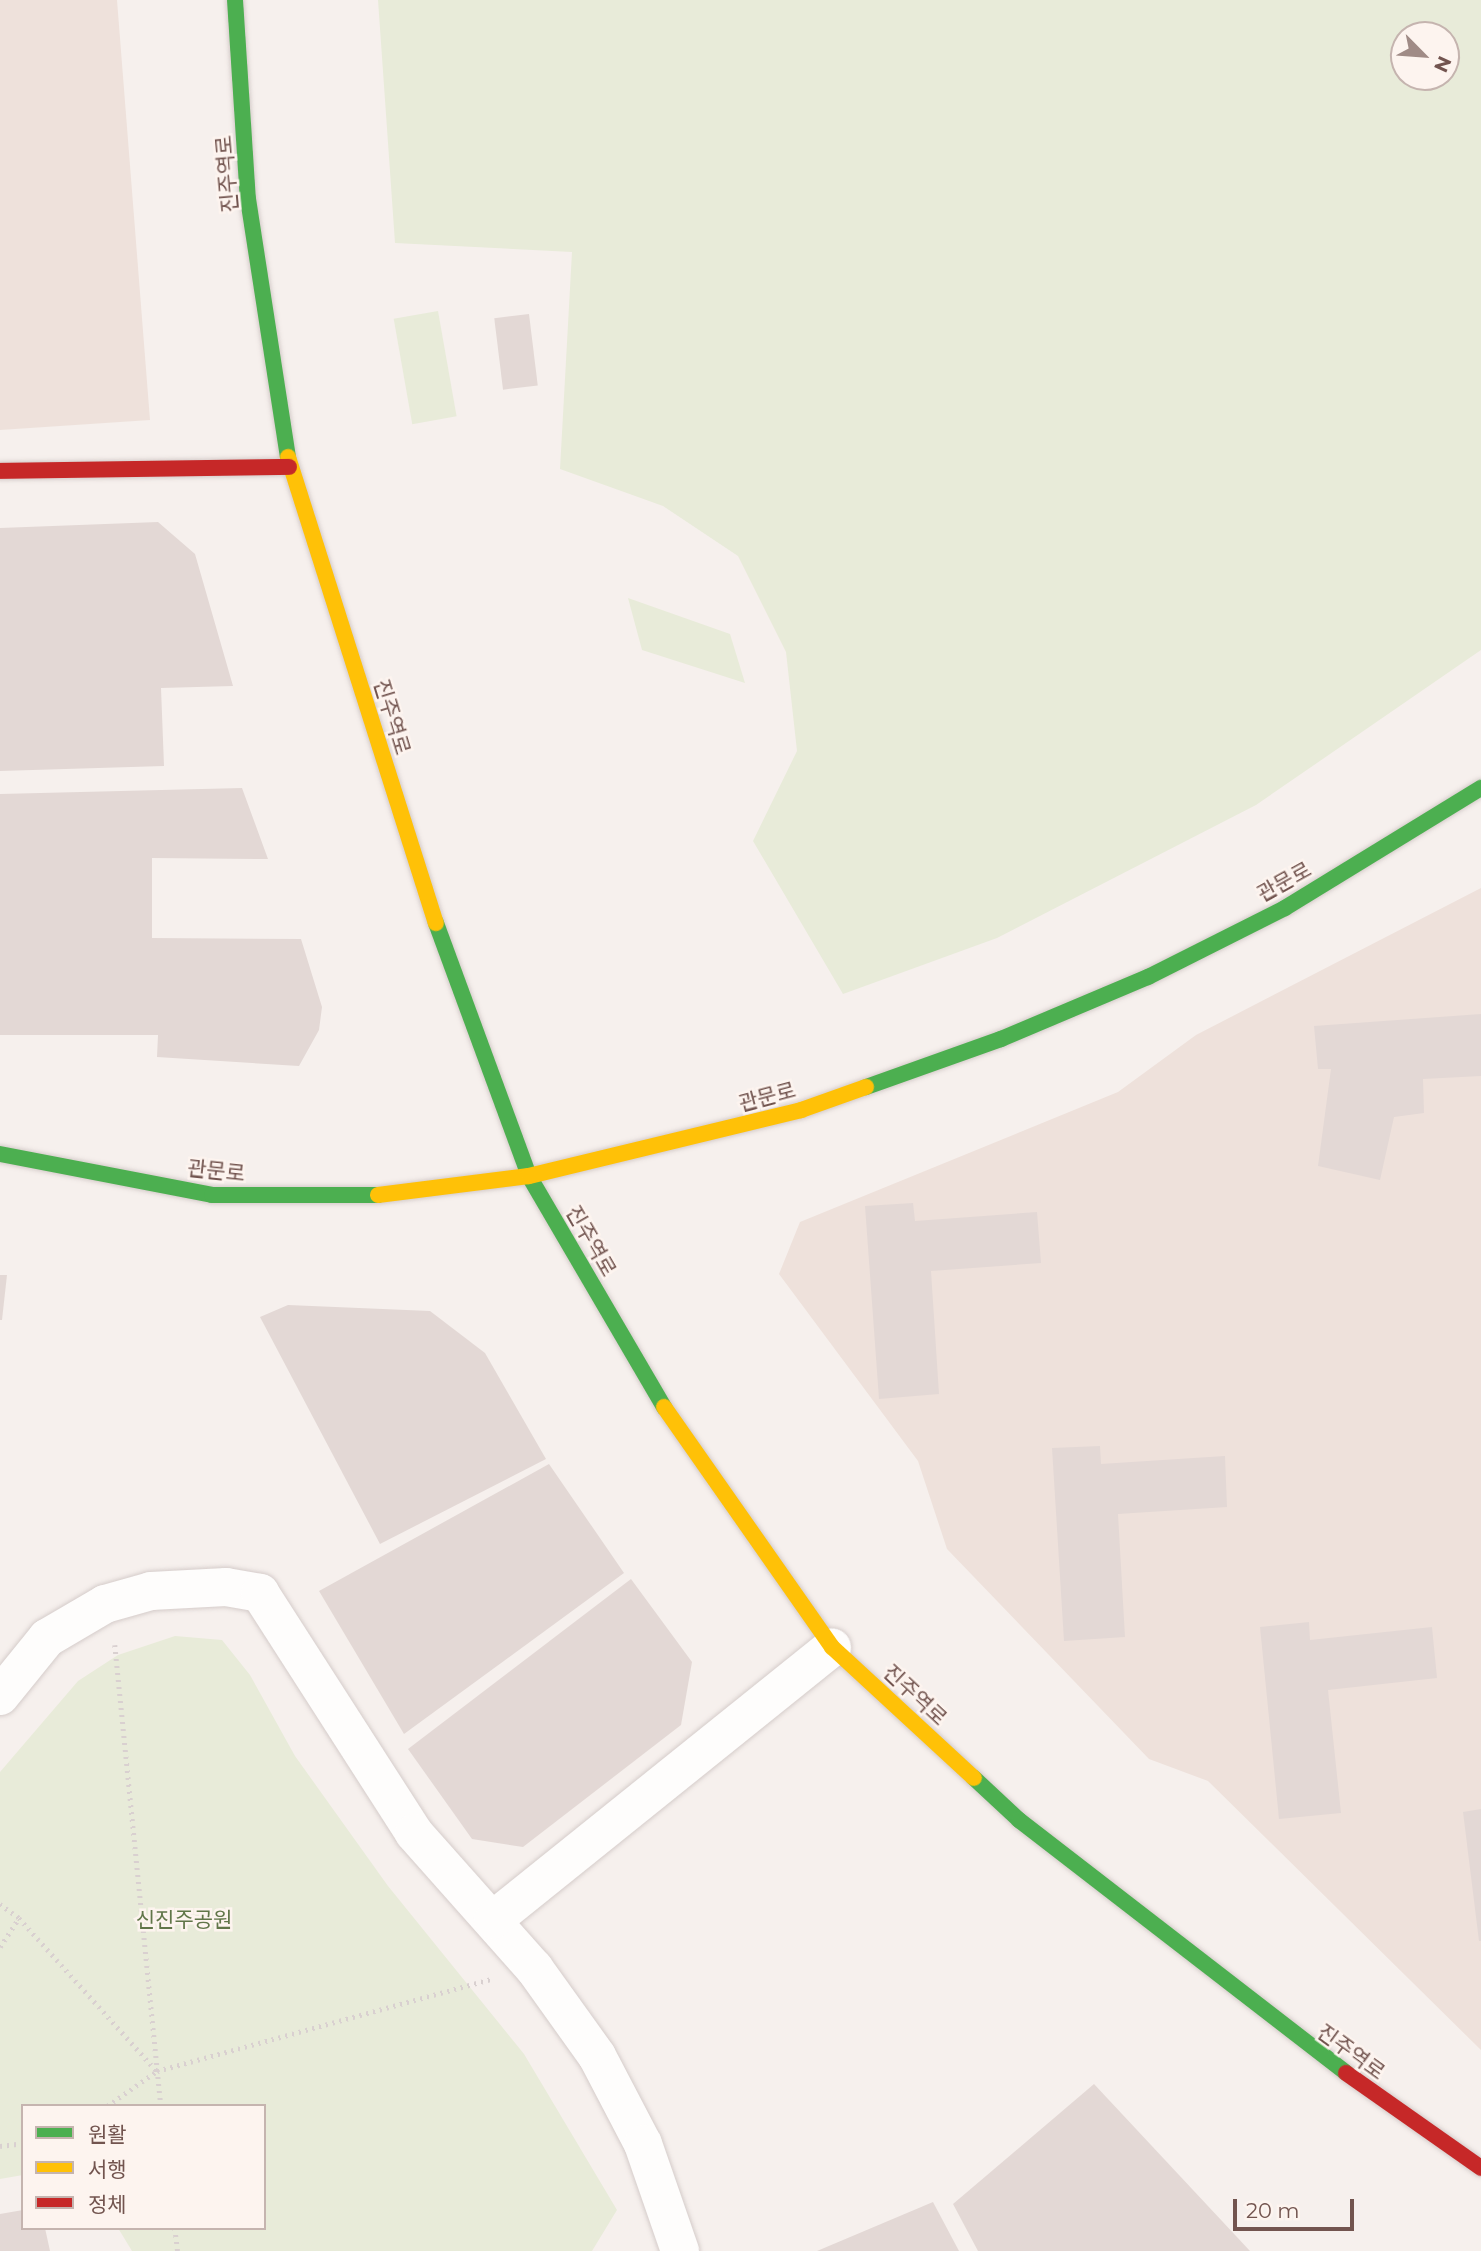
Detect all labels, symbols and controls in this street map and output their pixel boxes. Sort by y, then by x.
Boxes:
north arrow [1390,21,1460,91]
text: N [1429,52,1456,76]
street label: 진주역로 [211,134,243,214]
street label: 진주역로 [369,676,415,758]
street label: 관문로 [1253,857,1315,907]
street label: 관문로 [736,1077,798,1117]
street label: 관문로 [186,1155,246,1187]
street label: 진주역로 [561,1201,621,1281]
street label: 진주역로 [878,1659,952,1731]
park label: 신진주공원 [136,1907,232,1933]
street label: 진주역로 [1312,2019,1390,2085]
legend [21,2104,266,2230]
text: 원활 [88,2122,127,2147]
text: 서행 [88,2157,127,2182]
scale bar [1236,2184,1357,2228]
text: 정체 [88,2192,127,2217]
text: 20 m [1246,2198,1300,2223]

